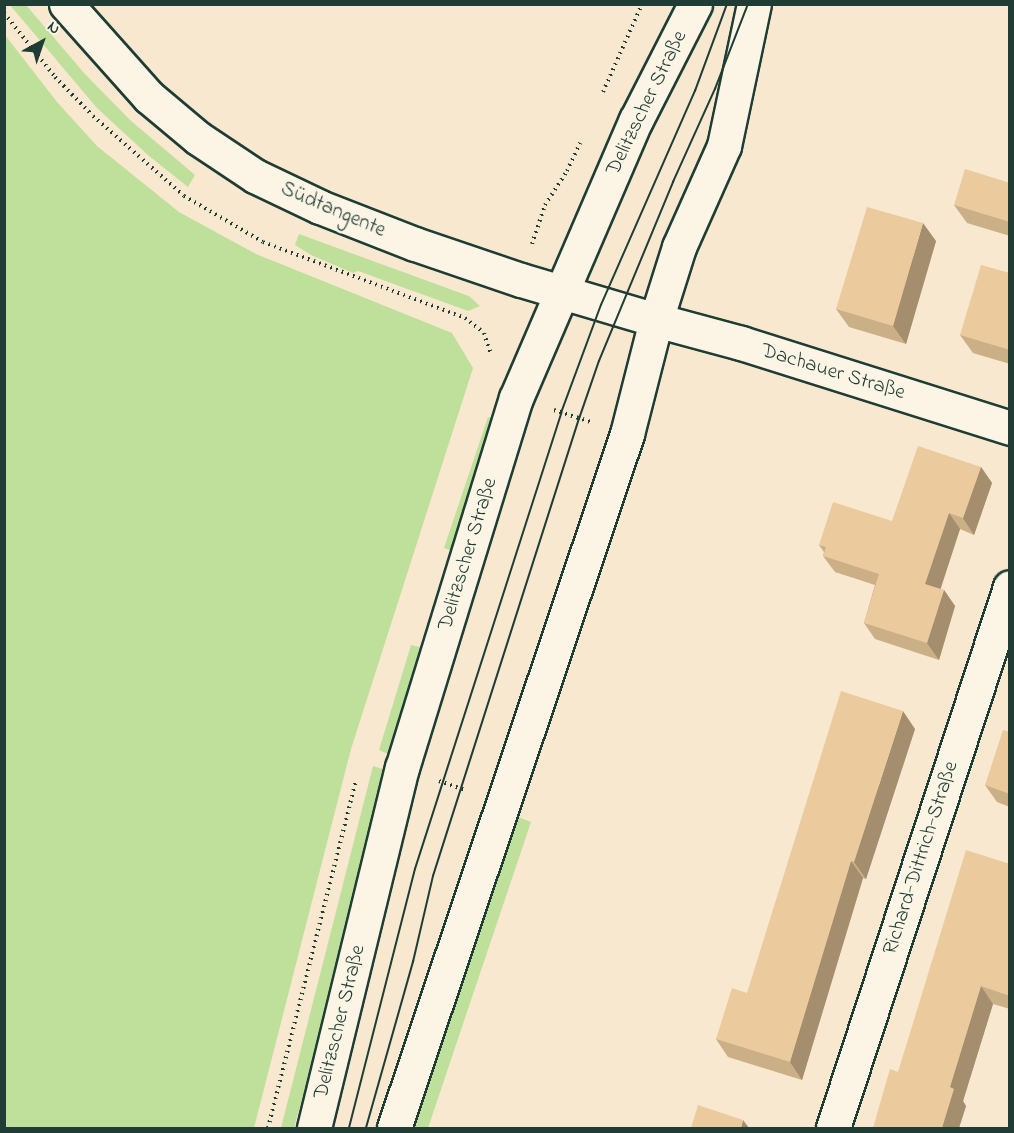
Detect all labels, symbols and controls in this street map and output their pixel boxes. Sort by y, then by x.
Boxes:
north arrow [12,12,72,72]
text: N [42,16,65,41]
street label: Delitzscher Straße [601,27,693,179]
street label: Südtangente [277,177,389,243]
street label: Dachauer Straße [758,338,908,406]
street label: Delitzscher Straße [433,475,503,633]
street label: Richard-Dittrich-Straße [878,758,964,958]
street label: Delitzscher Straße [309,942,371,1102]

